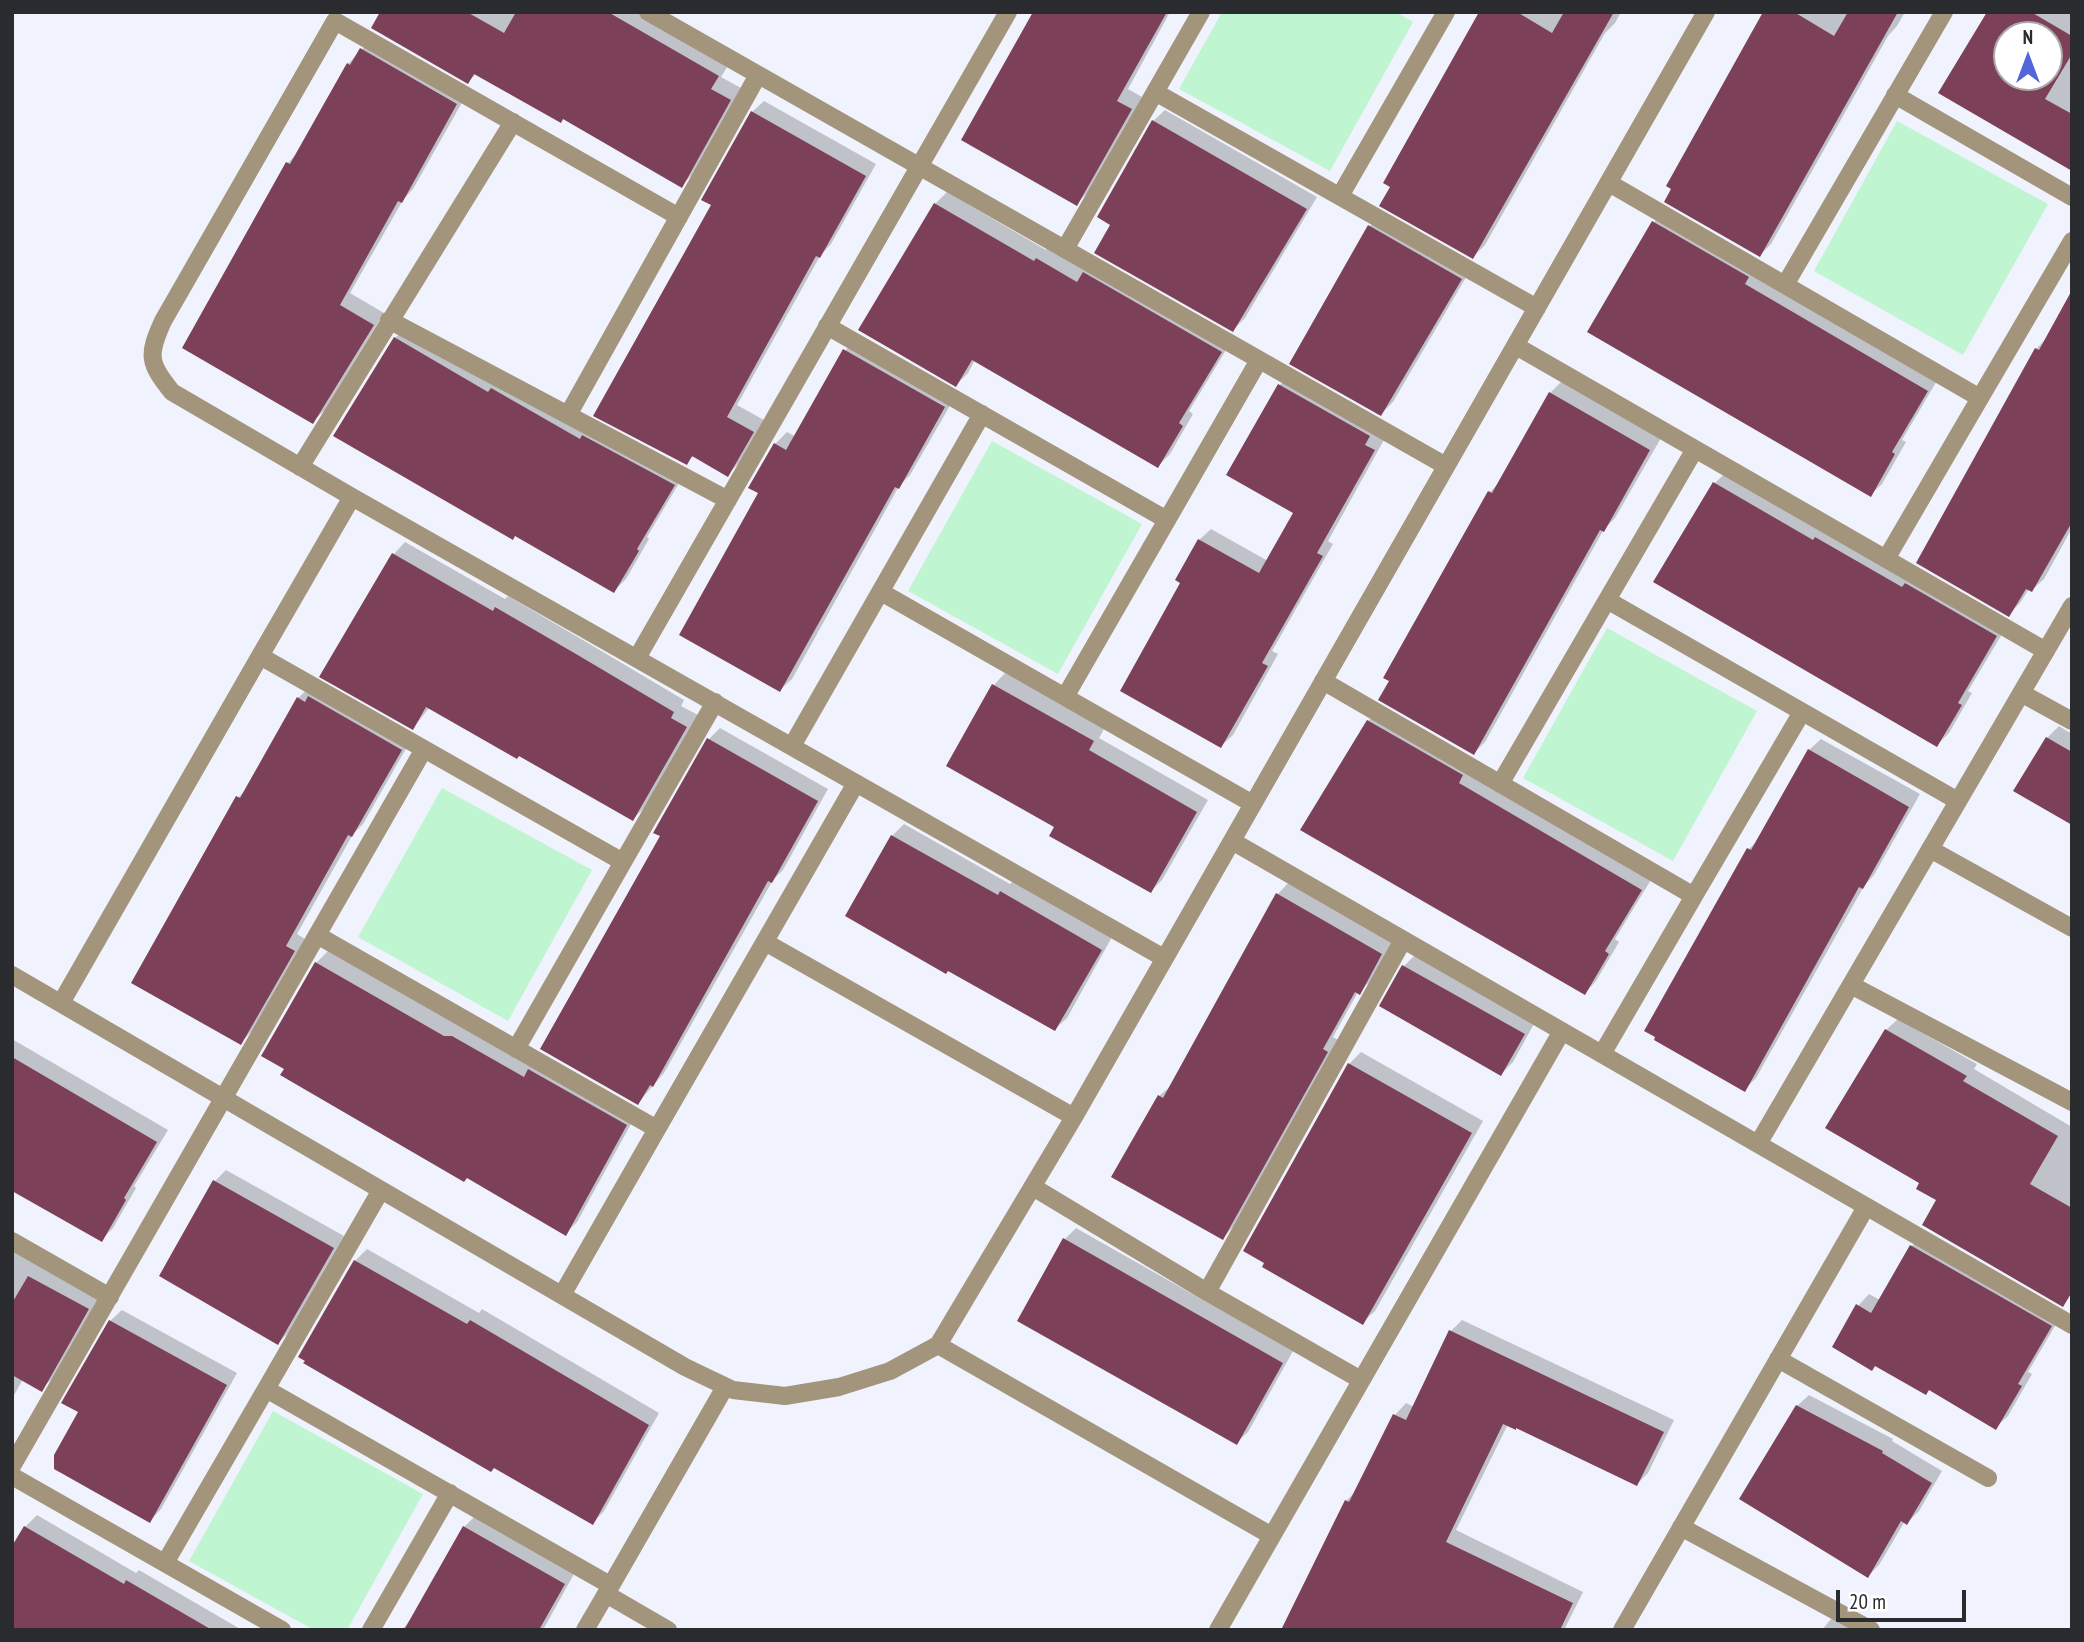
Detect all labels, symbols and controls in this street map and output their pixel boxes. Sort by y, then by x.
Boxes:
north arrow [1993,21,2063,91]
text: N [2023,25,2033,49]
scale bar [1839,1576,1968,1620]
text: 20 m [1849,1588,1886,1615]

